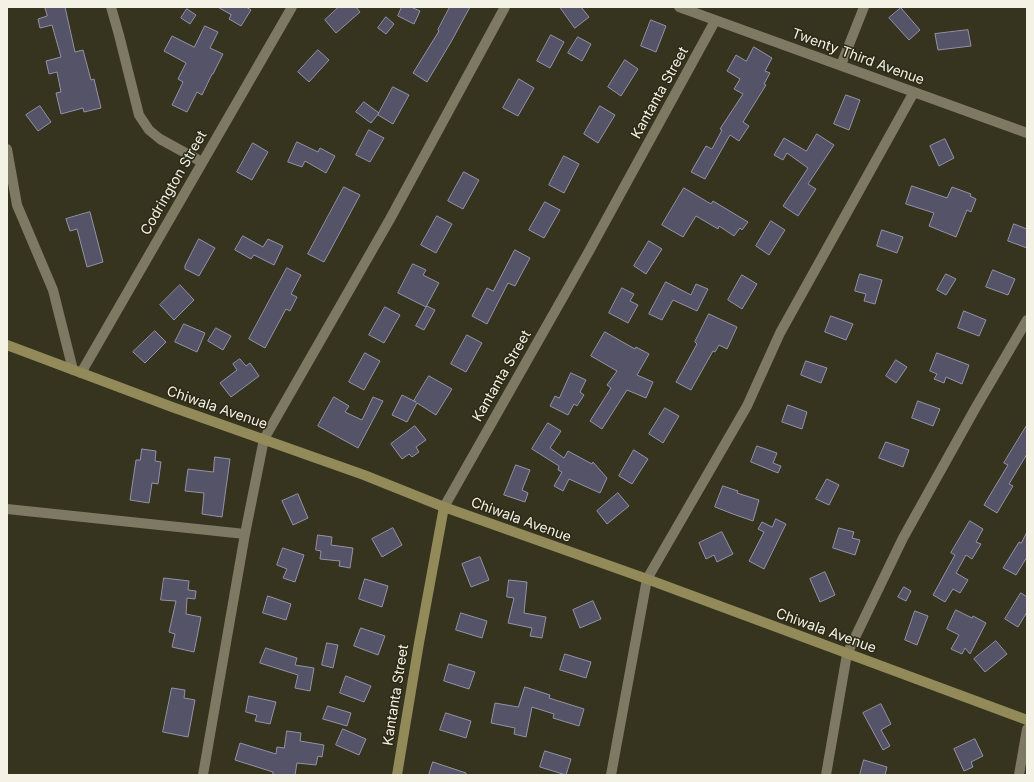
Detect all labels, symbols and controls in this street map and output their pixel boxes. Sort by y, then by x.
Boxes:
street label: Twenty Third Avenue [789,25,927,89]
street label: Kantanta Street [628,44,692,142]
street label: Codrington Street [137,128,211,238]
street label: Kantanta Street [469,328,535,424]
street label: Chiwala Avenue [164,383,270,433]
street label: Chiwala Avenue [469,494,573,546]
street label: Chiwala Avenue [774,605,878,657]
street label: Kantanta Street [380,643,412,747]

